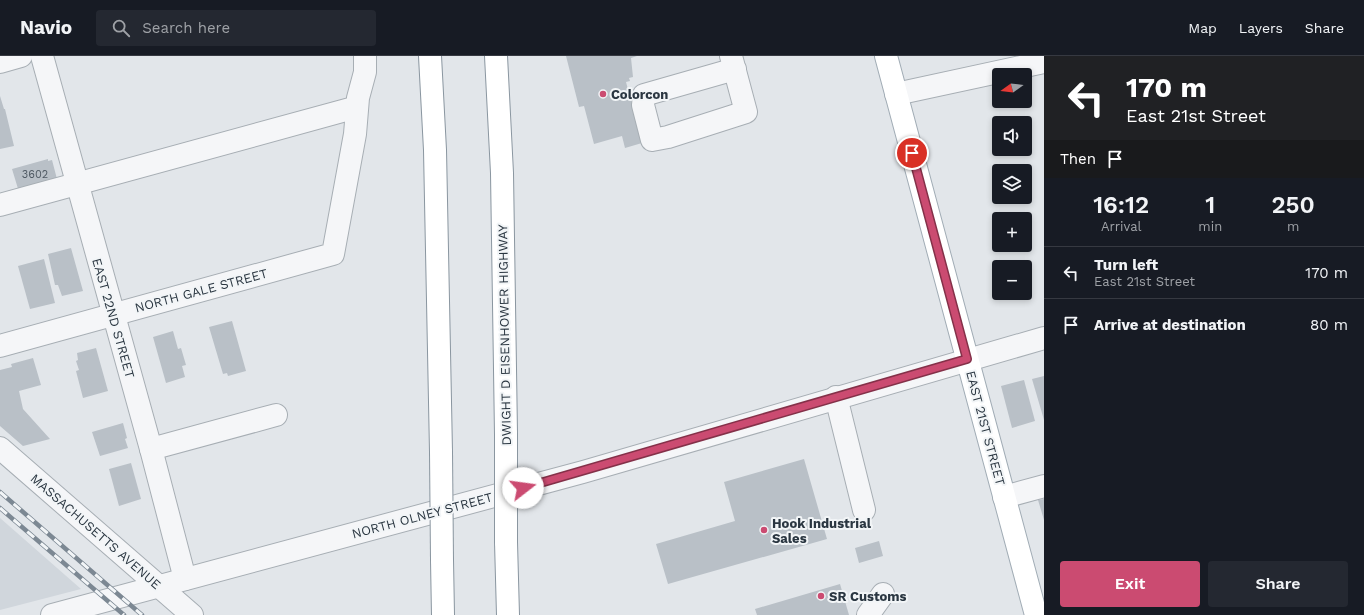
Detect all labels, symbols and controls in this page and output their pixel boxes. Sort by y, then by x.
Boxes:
search box [96,10,376,46]
text: Navio [20,16,72,39]
icon: search [110,17,132,39]
text: Search here [142,19,230,37]
text: Map [1188,20,1217,36]
text: Layers [1239,20,1283,36]
text: Share [1305,20,1344,36]
north arrow [992,68,1032,108]
map controls [992,68,1032,300]
text: 170 m [1126,71,1207,104]
icon: left [1060,72,1112,124]
place label: Colorcon [611,87,668,102]
marker: Colorcon [598,89,608,99]
text: East 21st Street [1126,105,1266,126]
button: sound [992,116,1032,156]
pin [895,136,929,170]
icon: arrive [901,142,923,164]
icon: arrive [1104,148,1126,170]
text: Then [1060,150,1096,168]
button: layers [992,164,1032,204]
house number: 3602 [22,168,48,181]
text: 16:12 [1093,191,1149,219]
text: 1 [1205,191,1215,219]
text: 250 [1271,191,1315,219]
button: + [992,212,1032,252]
text: Arrival [1101,219,1141,234]
text: min [1198,219,1222,234]
text: m [1287,219,1299,234]
street label: DWIGHT D EISENHOWER HIGHWAY [495,224,514,446]
street label: EAST 22ND STREET [89,256,138,380]
text: Turn left [1094,256,1158,274]
button: − [992,260,1032,300]
icon: left [1060,262,1082,284]
text: 170 m [1305,264,1348,282]
street label: NORTH GALE STREET [133,265,269,315]
text: East 21st Street [1094,274,1195,289]
icon: arrive [1060,314,1082,336]
text: Arrive at destination [1094,316,1246,334]
text: 80 m [1310,316,1348,334]
street label: EAST 21ST STREET [963,369,1008,487]
position arrow [502,467,544,509]
street label: MASSACHUSETTS AVENUE [27,471,164,592]
street label: NORTH OLNEY STREET [350,489,494,541]
place label: Hook Industrial Sales [772,516,872,546]
marker: Hook Industrial Sales [759,525,769,535]
button: Exit [1060,561,1200,607]
button: Share [1208,561,1348,607]
place label: SR Customs [829,589,907,604]
marker: SR Customs [816,591,826,601]

